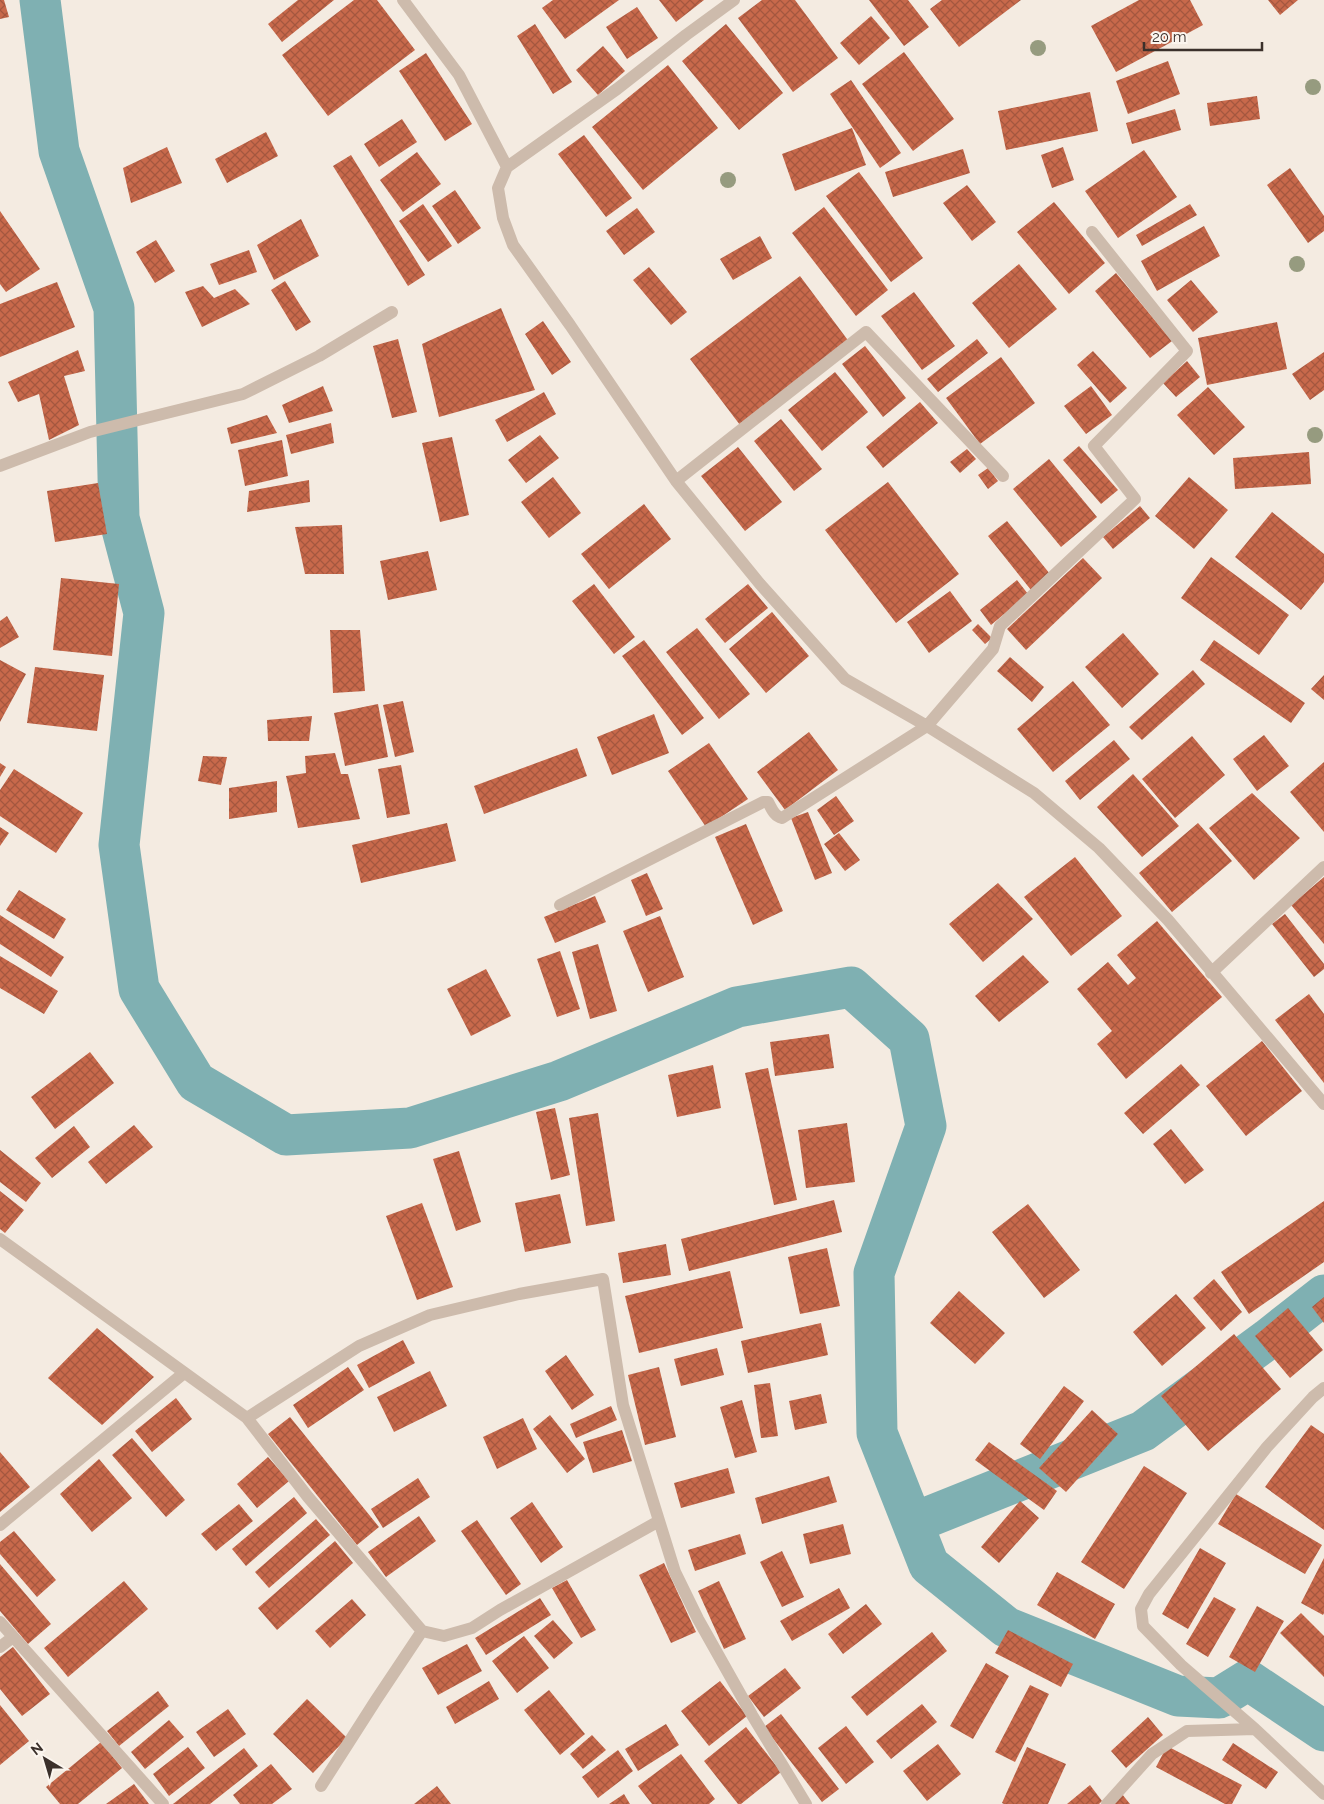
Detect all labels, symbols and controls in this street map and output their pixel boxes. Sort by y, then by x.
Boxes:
scale bar [1144,20,1262,52]
text: 20 m [1152,28,1187,46]
north arrow [20,1734,70,1784]
text: N [28,1739,46,1758]

